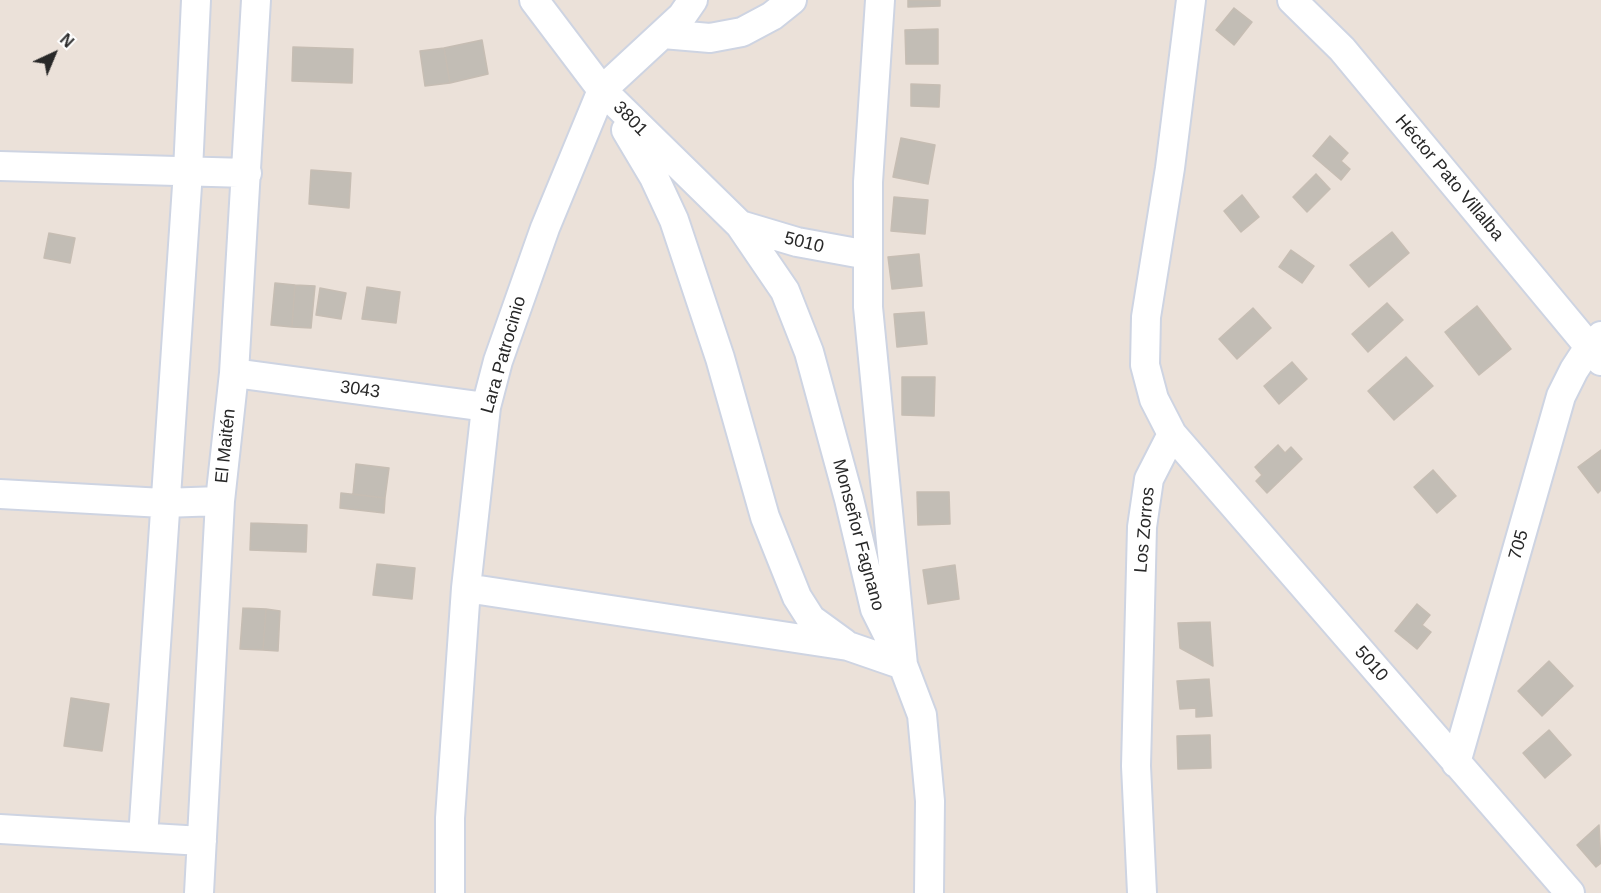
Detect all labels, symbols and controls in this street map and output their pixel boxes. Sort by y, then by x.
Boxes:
north arrow [24,24,84,84]
text: N [57,31,77,51]
street label: 3801 [608,97,652,141]
street label: Héctor Pato Villalba [1390,111,1508,245]
street label: 5010 [782,228,826,258]
street label: Lara Patrocinio [477,294,531,416]
street label: 3043 [339,377,381,403]
street label: El Maitén [211,408,241,484]
street label: Monseñor Fagnano [827,457,889,613]
street label: Los Zorros [1130,486,1160,574]
street label: 705 [1504,528,1534,562]
street label: 5010 [1350,642,1392,686]

